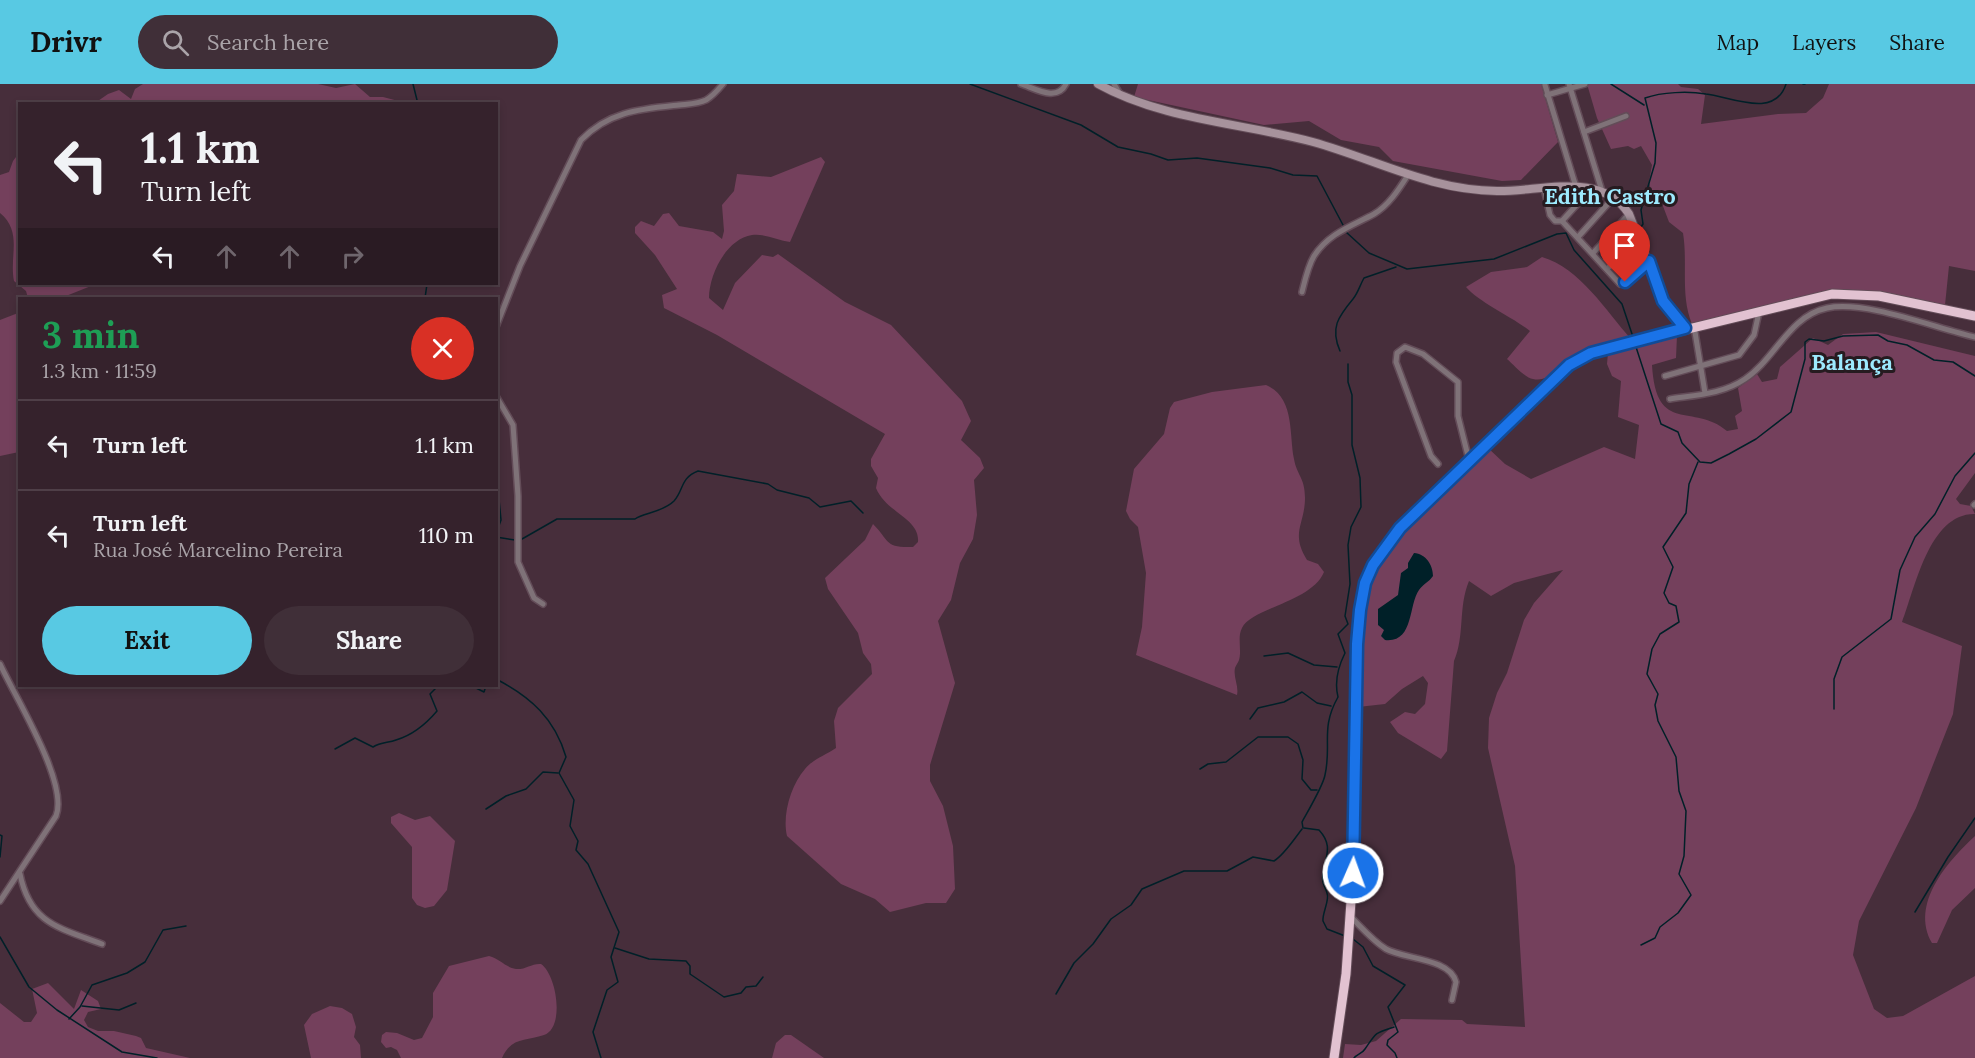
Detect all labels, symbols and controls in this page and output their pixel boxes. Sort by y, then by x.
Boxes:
search box [138,15,558,69]
text: Drivr [30,24,102,60]
icon: search [159,26,192,59]
text: Search here [207,28,329,56]
text: Map [1716,29,1759,56]
text: Layers [1792,29,1856,56]
text: Share [1889,29,1945,56]
text: 1.1 km [141,121,260,175]
icon: left [42,126,120,204]
text: Turn left [141,174,251,208]
district label: Edith Castro [1544,182,1676,210]
pin [1599,220,1650,282]
icon: arrive [1608,229,1641,262]
icon: left [147,240,180,273]
icon: ahead [210,240,243,273]
icon: ahead [273,240,306,273]
icon: right [336,240,369,273]
text: 3 min [42,312,140,358]
button: close [411,317,474,380]
district label: Balança [1811,348,1893,376]
text: 1.3 km · 11:59 [42,358,157,383]
icon: left [42,429,75,462]
text: Turn left [93,431,187,459]
text: 1.1 km [415,431,474,459]
text: Turn left [93,509,187,537]
icon: left [42,519,75,552]
text: 110 m [419,521,474,549]
text: Rua José Marcelino Pereira [93,537,343,562]
button: Exit [42,606,252,675]
button: Share [264,606,474,675]
position arrow [1321,841,1385,905]

